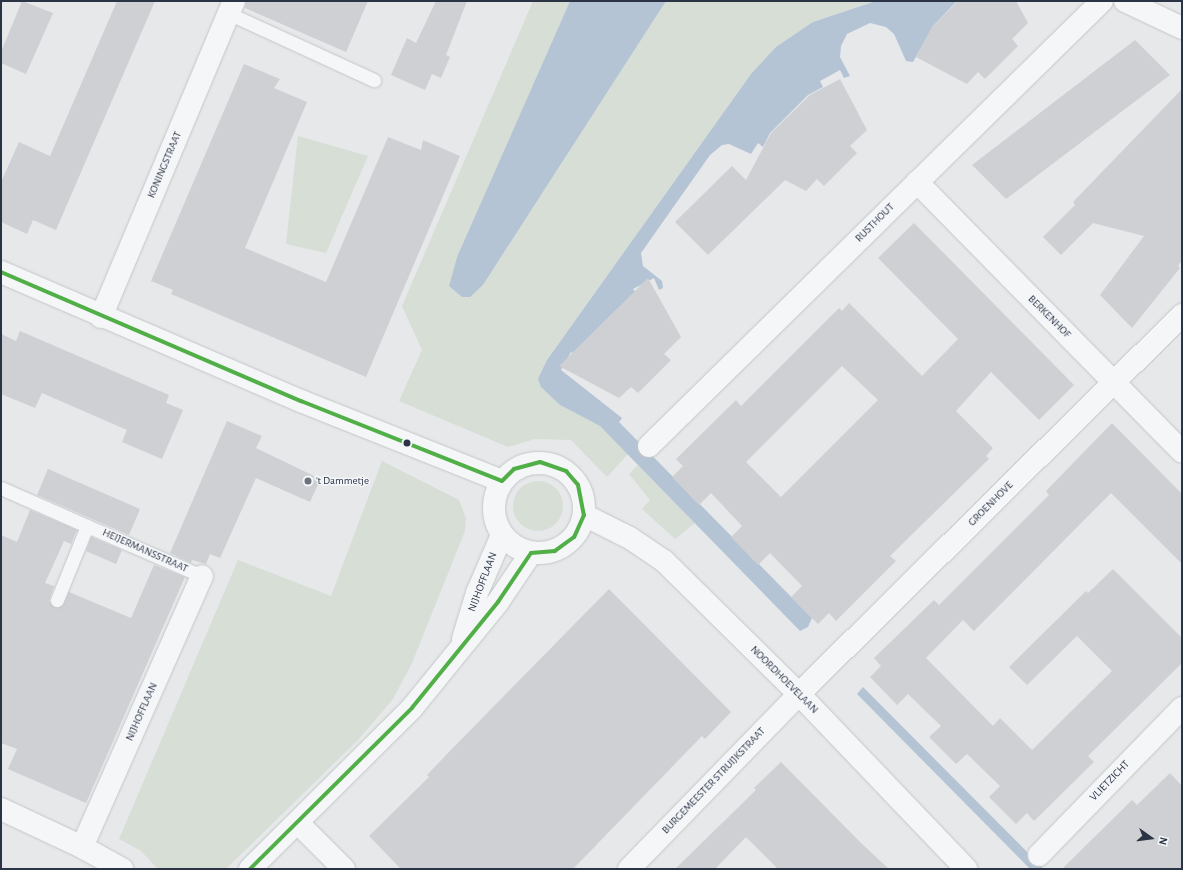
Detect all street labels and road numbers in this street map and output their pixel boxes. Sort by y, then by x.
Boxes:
street label: KONINGSTRAAT [145,130,185,200]
street label: RUSTHOUT [853,201,897,245]
street label: BERKENHOF [1025,293,1073,341]
street label: GROENHOVE [966,479,1016,529]
street label: HEIJERMANSSTRAAT [100,526,190,576]
street label: NIJHOFFLAAN [466,550,500,614]
street label: NOORDHOEVELAAN [747,643,821,717]
street label: NIJHOFFLAAN [123,681,161,743]
street label: BURGEMEESTER STRUIJKSTRAAT [660,725,768,837]
street label: VLIETZICHT [1087,758,1133,804]

